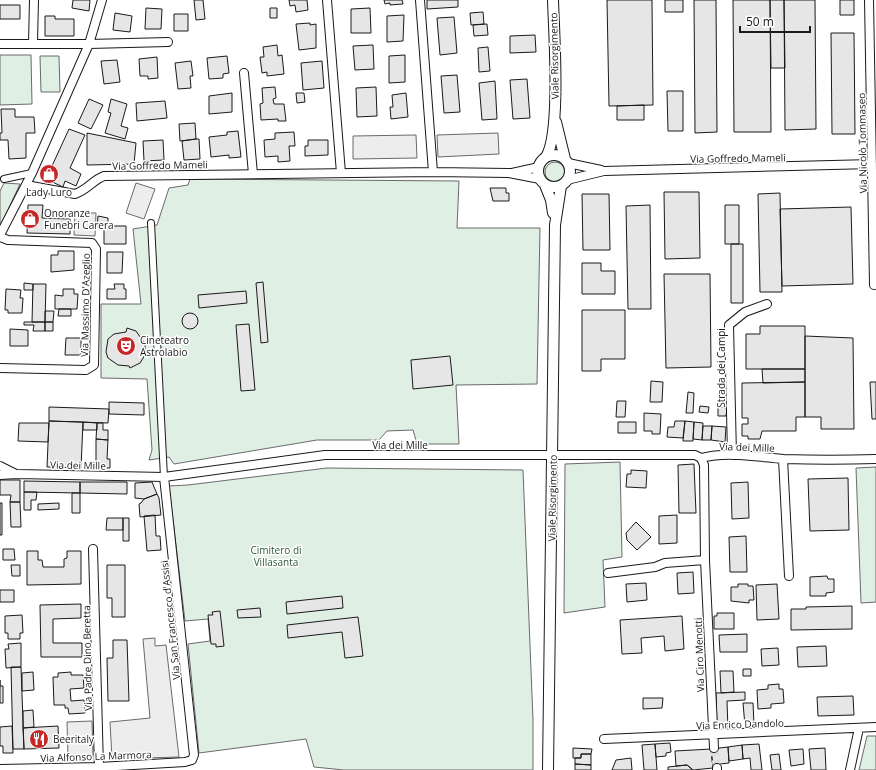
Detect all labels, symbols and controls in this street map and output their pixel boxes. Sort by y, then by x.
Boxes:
scale bar [740,8,810,34]
street label: Viale Risorgimento [546,12,562,100]
text: 50 m [746,13,774,30]
street label: Via Nicolò Tommaseo [854,93,870,193]
street label: Via Goffredo Mameli [690,150,786,166]
street label: Via Goffredo Mameli [112,157,208,173]
shop icon: Lady Luro [38,163,60,185]
place label: Lady Luro [26,185,72,199]
place label: Onoranze Funebri Carera [44,206,114,232]
shop icon: Onoranze Funebri Carera [19,208,41,230]
street label: Via Massimo D'Azeglio [77,253,93,357]
street label: Strada dei Campi [714,328,728,408]
place label: Cineteatro Astrolabio [140,333,189,359]
theatre icon: Cineteatro Astrolabio [115,335,137,357]
street label: Via dei Mille [372,438,428,452]
street label: Via dei Mille [719,439,775,455]
street label: Viale Risorgimento [544,454,560,542]
street label: Via dei Mille [50,458,106,472]
park label: Cimitero di Villasanta [250,543,302,569]
street label: Via San Francesco d'Assisi [157,560,183,680]
street label: Via Padre Dino Beretta [79,605,95,711]
street label: Via Ciro Menotti [691,617,707,693]
street label: Via Enrico Dandolo [696,715,784,733]
restaurant icon: Beeritaly [28,728,50,750]
place label: Beeritaly [53,732,95,746]
street label: Via Alfonso La Marmora [40,747,152,765]

